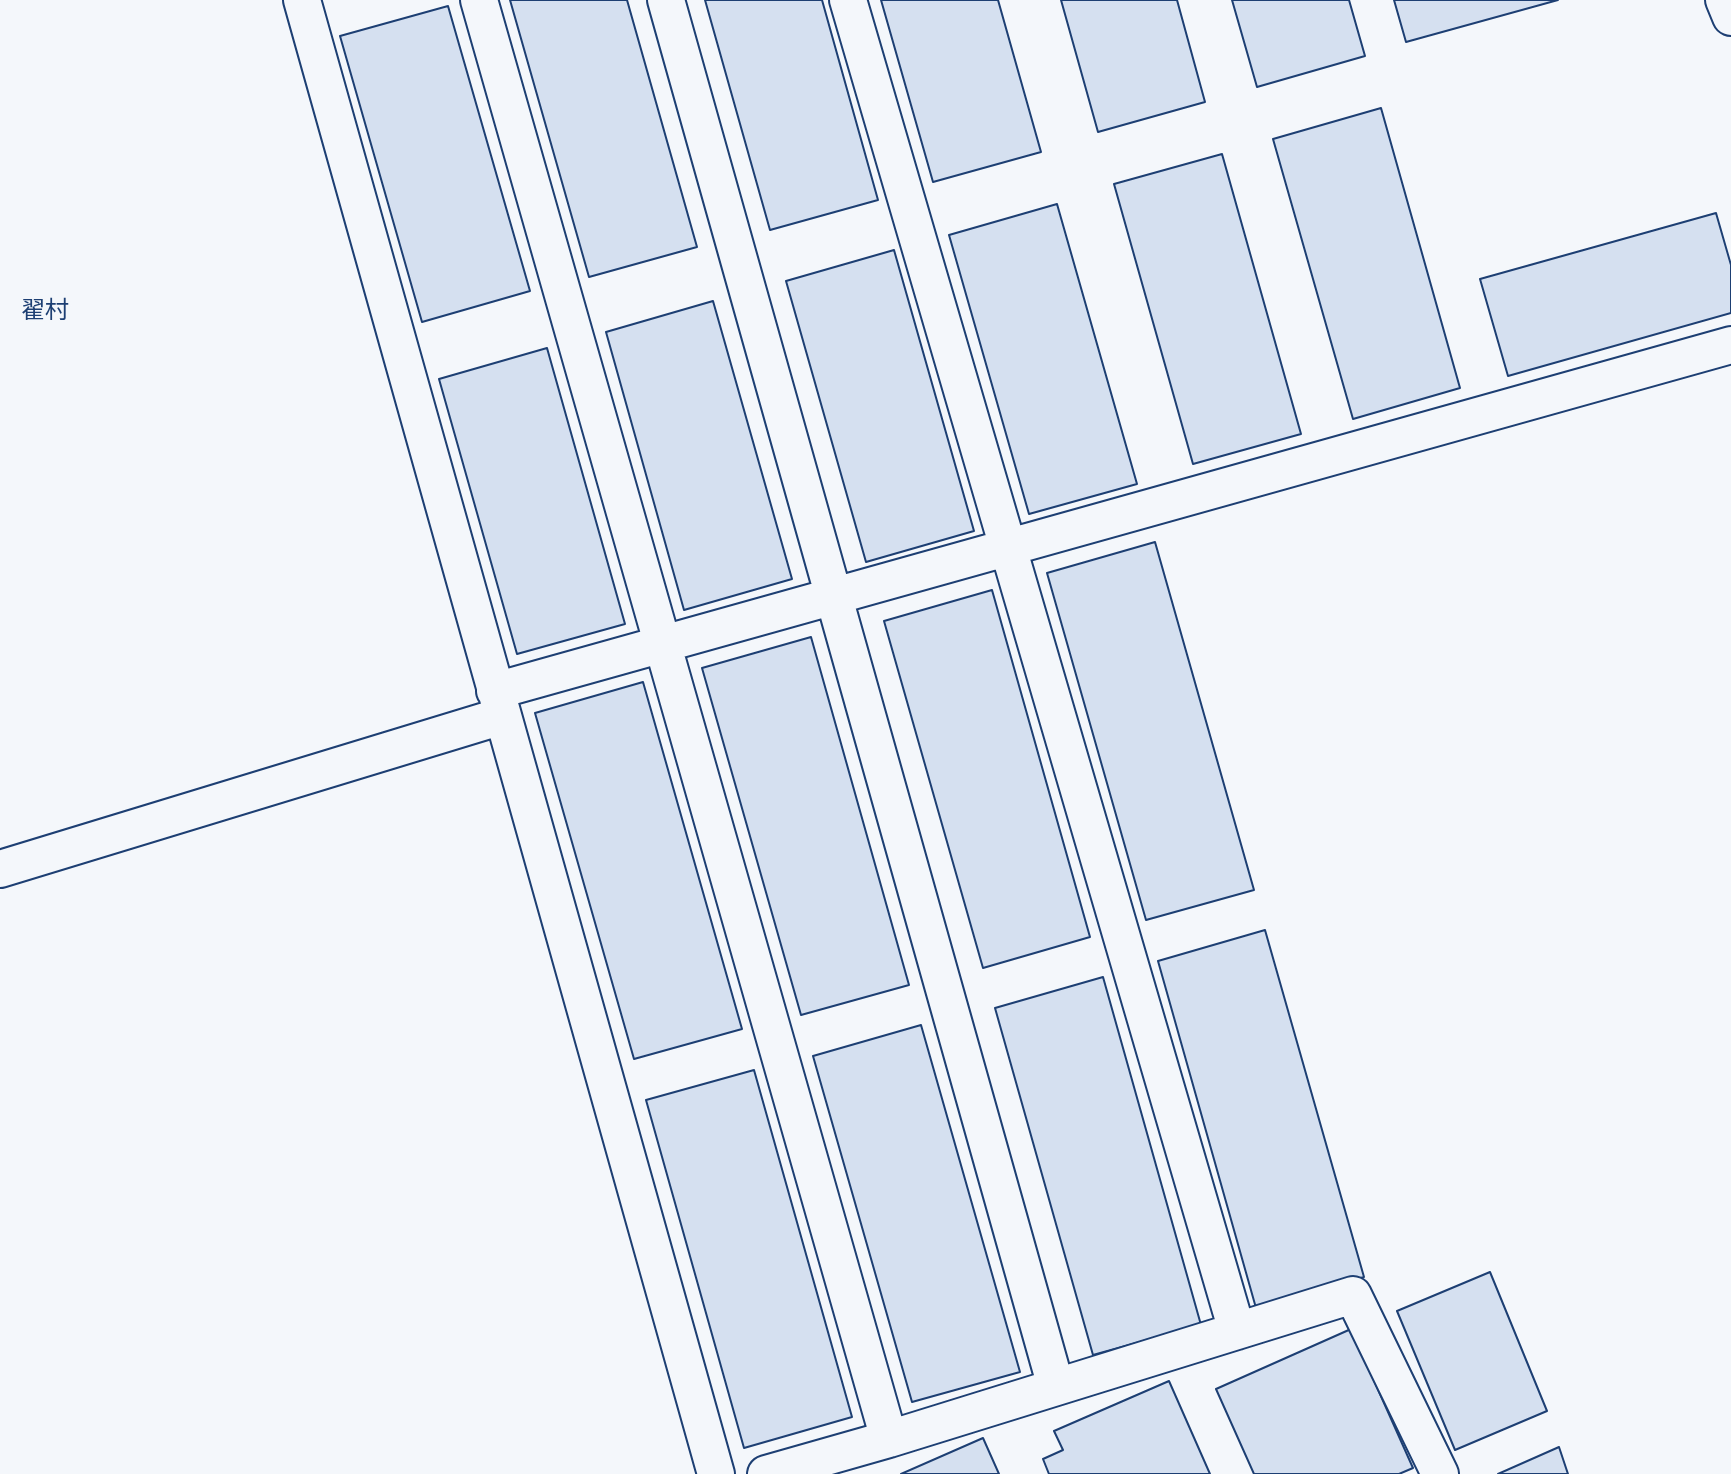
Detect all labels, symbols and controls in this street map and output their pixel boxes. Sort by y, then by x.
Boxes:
district label: 翟村 [21,296,69,324]

